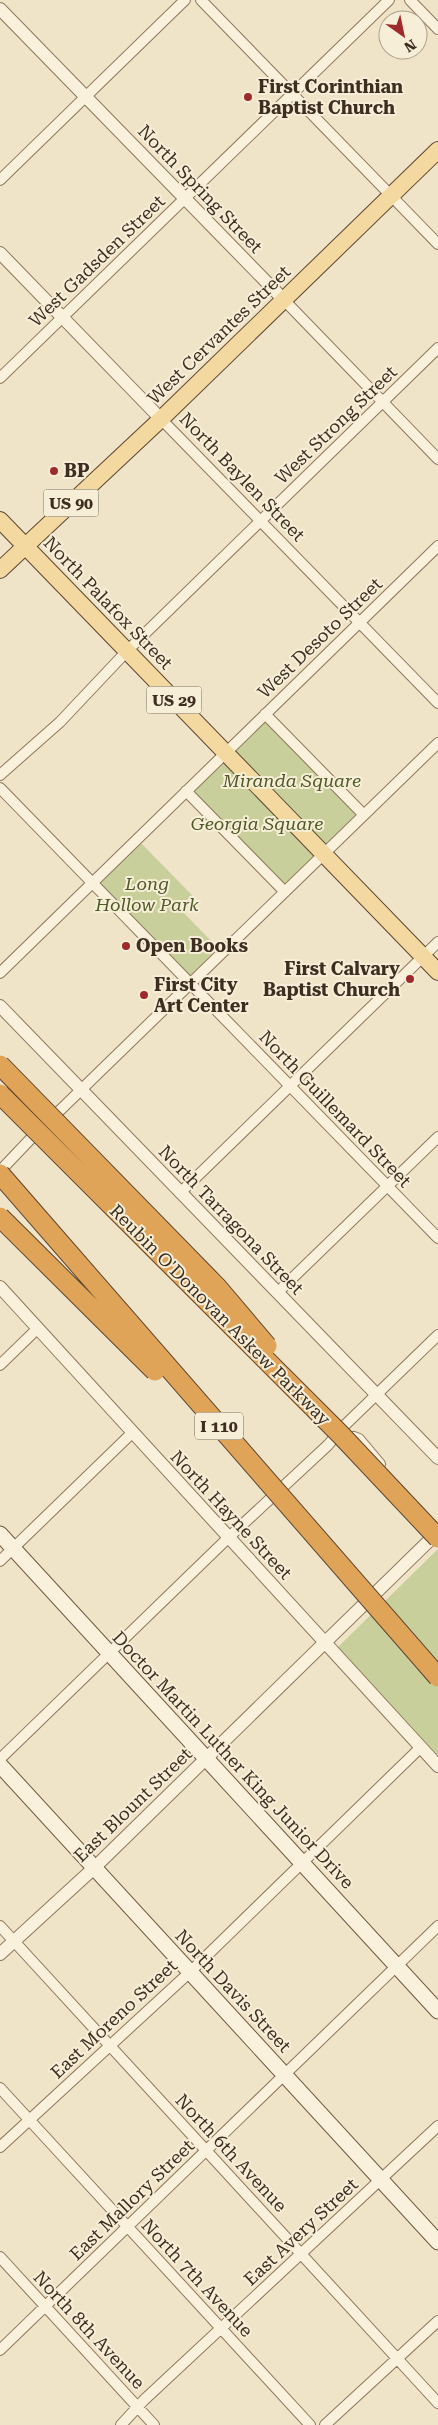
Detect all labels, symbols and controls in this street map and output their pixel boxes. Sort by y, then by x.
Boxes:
north arrow [378,10,428,60]
text: N [401,36,419,56]
place label: First Corinthian Baptist Church [258,76,403,118]
marker: First Corinthian Baptist Church [242,91,254,103]
street label: North Spring Street [134,120,267,257]
street label: West Gadsden Street [25,190,169,331]
street label: West Cervantes Street [143,261,295,408]
street label: West Strong Street [270,361,401,488]
street label: North Baylen Street [175,408,309,546]
place label: BP [64,460,90,481]
marker: BP [48,465,60,477]
road number: US 90 [44,489,98,516]
street label: North Palafox Street [40,532,177,674]
street label: West Desoto Street [253,573,386,702]
road number: US 29 [146,686,202,714]
park label: Miranda Square [222,770,361,791]
park label: Georgia Square [191,813,323,834]
park label: Long Hollow Park [94,873,199,915]
place label: Open Books [136,935,248,956]
marker: Open Books [120,940,132,952]
place label: First Calvary Baptist Church [263,958,400,1000]
marker: First Calvary Baptist Church [404,973,416,985]
place label: First City Art Center [154,974,249,1016]
marker: First City Art Center [138,989,150,1001]
street label: North Guillemard Street [255,1026,416,1191]
street label: North Tarragona Street [155,1141,308,1299]
street label: Reubin O'Donovan Askew Parkway [106,1200,335,1430]
road number: I 110 [195,1412,243,1440]
street label: North Hayne Street [166,1446,297,1584]
street label: Doctor Martin Luther King Junior Drive [108,1627,358,1893]
street label: East Blount Street [69,1743,196,1866]
street label: North Davis Street [171,1925,296,2057]
street label: East Moreno Street [46,1954,181,2083]
street label: North 6th Avenue [171,2089,291,2216]
street label: East Mallory Street [65,2135,198,2264]
street label: East Avery Street [239,2173,362,2290]
street label: North 7th Avenue [137,2214,257,2341]
street label: North 8th Avenue [29,2266,149,2393]

